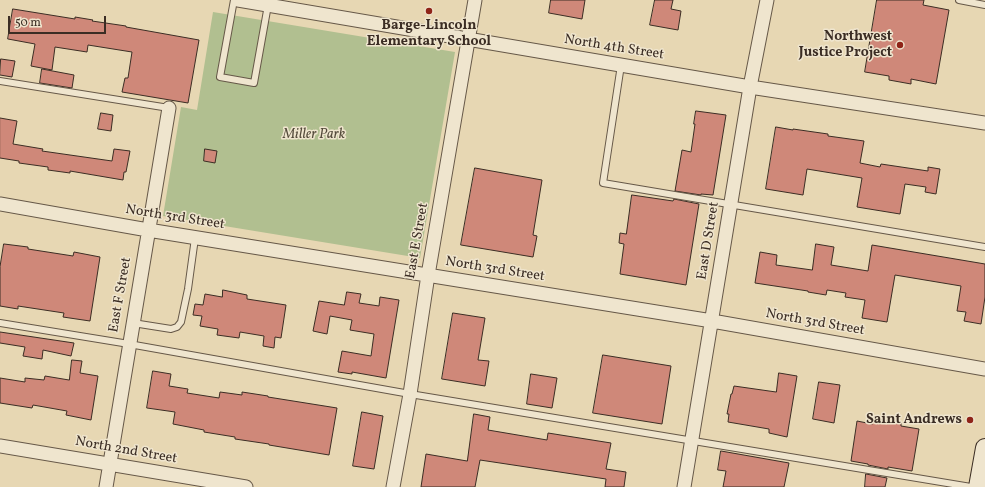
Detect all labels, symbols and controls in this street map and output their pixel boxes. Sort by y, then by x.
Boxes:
marker: Barge-Lincoln Elementary School [424,6,434,16]
scale bar [10,8,108,34]
text: 50 m [15,15,41,31]
place label: Barge-Lincoln Elementary School [367,18,491,50]
place label: Northwest Justice Project [799,29,892,62]
street label: North 4th Street [563,32,665,64]
marker: Northwest Justice Project [895,40,905,50]
park label: Miller Park [283,127,345,143]
street label: East D Street [695,201,723,281]
street label: North 3rd Street [124,202,226,234]
street label: East E Street [403,202,433,280]
street label: North 3rd Street [444,254,546,286]
street label: East F Street [106,256,136,334]
street label: North 3rd Street [764,306,866,340]
place label: Saint Andrews [866,412,962,428]
marker: Saint Andrews [965,415,975,425]
street label: North 2nd Street [74,434,178,468]

